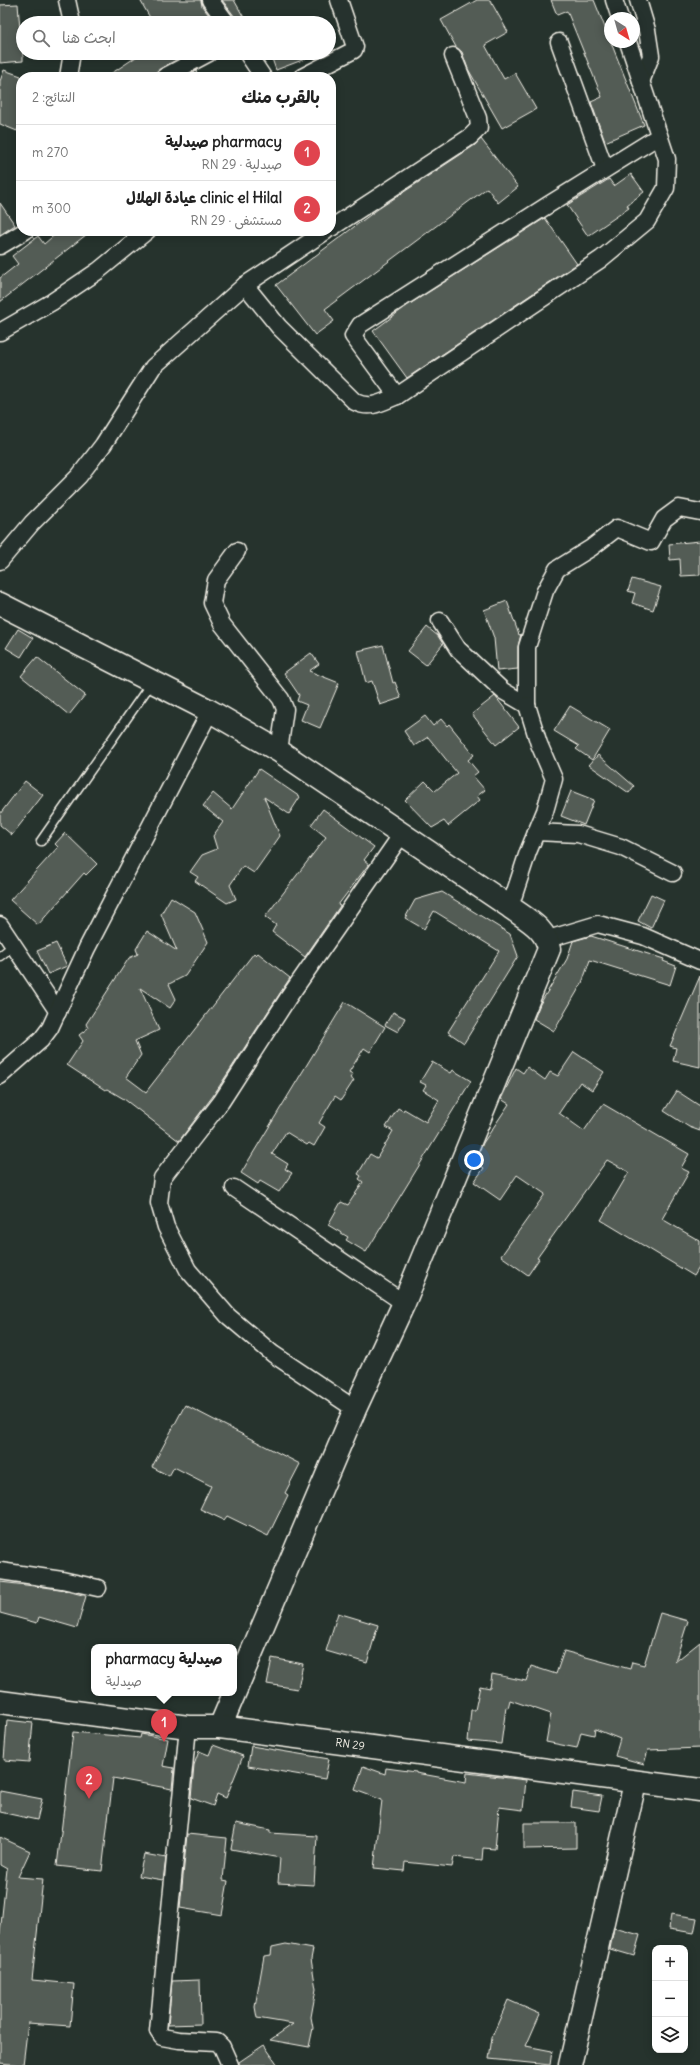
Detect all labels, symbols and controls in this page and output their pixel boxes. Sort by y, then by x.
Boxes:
north arrow [604,12,640,48]
search box [16,16,336,60]
icon: search [30,27,52,49]
text: ابحث هنا [62,28,116,47]
text: بالقرب منك [241,86,320,108]
text: النتائج: 2 [32,89,75,106]
text: pharmacy صيدلية [165,132,282,151]
text: 270 m [32,144,69,161]
text: 1 [304,144,310,161]
text: صيدلية · RN 29 [201,156,282,173]
text: clinic el Hilal عيادة الهلال [126,188,282,207]
text: 300 m [32,200,71,217]
text: 2 [303,200,311,217]
text: مستشفى · RN 29 [190,212,282,229]
your location [464,1150,484,1170]
popup [91,1644,237,1696]
text: pharmacy صيدلية [105,1649,223,1668]
text: صيدلية [105,1673,142,1690]
pin: 1 [151,1709,177,1742]
street label: RN 29 [335,1735,366,1753]
pin: 2 [76,1766,102,1799]
map controls [652,1945,688,2053]
button: + [652,1945,688,1981]
button: − [652,1981,688,2017]
button: layers [652,2017,688,2053]

